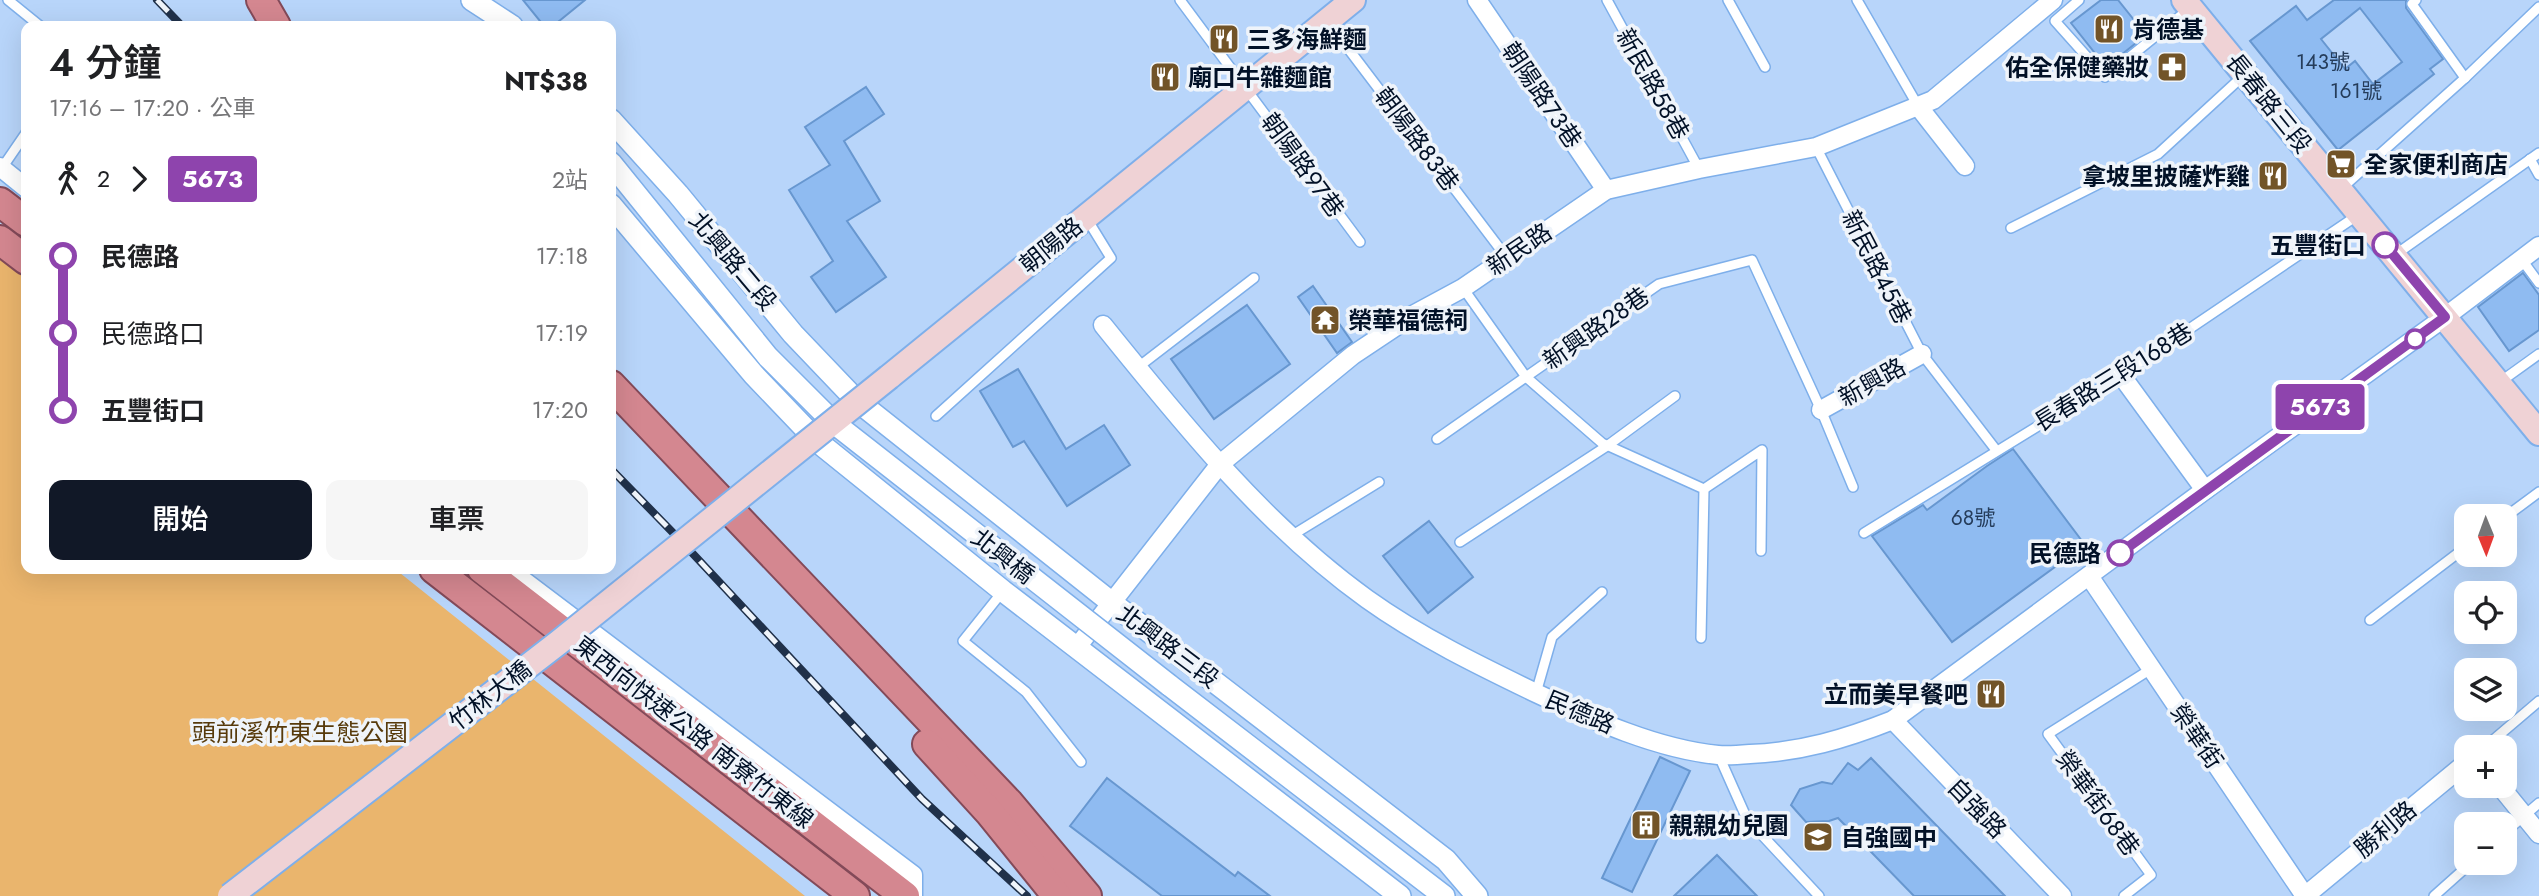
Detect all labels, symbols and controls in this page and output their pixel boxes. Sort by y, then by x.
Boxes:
restaurant icon: 肯德基 [2092,12,2126,46]
place label: 肯德基 [2132,12,2204,47]
restaurant icon: 三多海鮮麵 [1207,22,1241,56]
place label: 三多海鮮麵 [1247,22,1367,57]
street label: 新民路58巷 [1608,22,1698,146]
text: 4 分鐘 [49,35,162,90]
street label: 朝陽路73巷 [1493,35,1591,155]
street label: 長春路三段 [2218,45,2320,161]
house number: 143號 [2296,47,2350,77]
place label: 佑全保健藥妝 [2005,50,2149,85]
pharmacy icon: 佑全保健藥妝 [2155,50,2189,84]
restaurant icon: 廟口牛雜麵館 [1148,60,1182,94]
place label: 廟口牛雜麵館 [1188,60,1332,95]
text: NT$38 [504,62,588,100]
house number: 161號 [2330,76,2382,106]
street label: 朝陽路83巷 [1366,80,1468,198]
text: 17:16 – 17:20 · 公車 [49,91,256,125]
street label: 朝陽路97巷 [1253,105,1353,225]
supermarket icon: 全家便利商店 [2324,147,2358,181]
place label: 全家便利商店 [2364,147,2508,182]
place label: 拿坡里披薩炸雞 [2082,159,2250,194]
restaurant icon: 拿坡里披薩炸雞 [2256,159,2290,193]
icon: walk [49,160,87,198]
icon: forward [120,160,158,198]
text: 5673 [182,161,243,196]
text: 2 [97,162,110,196]
text: 2站 [552,163,588,197]
street label: 北興路二段 [681,204,785,318]
street label: 新民路45巷 [1833,204,1921,330]
street label: 朝陽路 [1012,209,1090,281]
street label: 新民路 [1479,214,1559,284]
place label: 五豐街口 [2270,228,2366,263]
marker: 五豐街口 [2372,232,2398,258]
text: 民德路 [101,238,179,276]
text: 17:18 [536,239,588,273]
street label: 新興路28巷 [1536,278,1656,378]
temple icon: 榮華福德祠 [1308,303,1342,337]
place label: 榮華福德祠 [1348,303,1468,338]
street label: 長春路三段168巷 [2027,314,2199,440]
text: 民德路口 [101,315,205,353]
text: 17:19 [535,316,588,350]
unlabelled marker [2405,329,2425,349]
street label: 新興路 [1832,349,1912,415]
line badge: 5673 [2271,384,2369,430]
text: 5673 [2290,389,2350,424]
text: 五豐街口 [101,392,205,430]
text: 17:20 [532,393,588,427]
button: 開始 [49,480,312,560]
button: 車票 [326,480,588,560]
house number: 68號 [1951,503,1995,533]
north arrow [2454,504,2516,567]
map controls [2454,504,2517,875]
street label: 北興橋 [964,520,1042,592]
place label: 民德路 [2029,536,2101,571]
marker: 民德路 [2107,540,2133,566]
button: locate [2454,581,2517,644]
street label: 北興路三段 [1110,596,1226,696]
street label: 東西向快速公路 南寮竹東線 [567,627,821,837]
street label: 竹林大橋 [441,652,539,738]
button: layers [2454,658,2517,721]
place label: 立而美早餐吧 [1824,677,1968,712]
restaurant icon: 立而美早餐吧 [1974,677,2008,711]
street label: 民德路 [1540,682,1620,742]
street label: 榮華街 [2162,696,2232,776]
park label: 頭前溪竹東生態公園 [192,715,408,750]
button: + [2454,735,2517,798]
street label: 榮華街68巷 [2048,743,2148,863]
street label: 自強路 [1939,770,2015,846]
street label: 勝利路 [2346,792,2424,866]
building icon: 親親幼兒園 [1629,808,1663,842]
place label: 親親幼兒園 [1669,808,1789,843]
button: − [2454,812,2517,875]
school or university icon: 自強國中 [1801,820,1835,854]
place label: 自強國中 [1841,820,1937,855]

